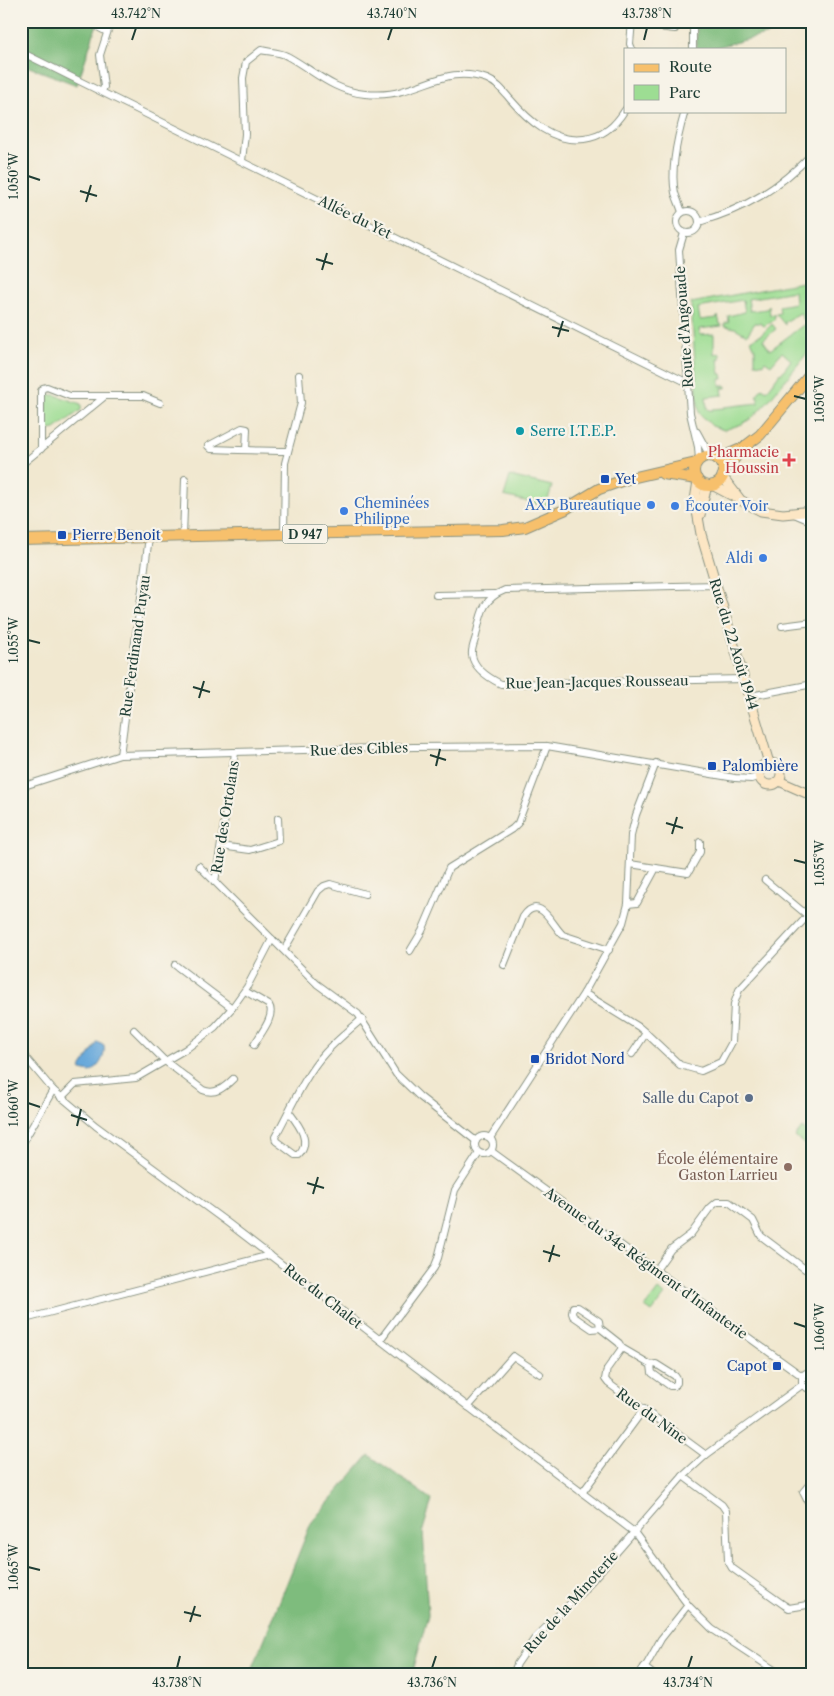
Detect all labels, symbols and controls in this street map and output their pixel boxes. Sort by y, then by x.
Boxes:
text: 43.742°N [111,6,161,21]
text: 43.740°N [367,6,417,21]
text: 43.738°N [622,6,672,21]
legend [624,48,786,112]
text: Route [669,57,712,76]
text: Parc [669,83,701,102]
text: 1.050°W [6,152,21,199]
street label: Allée du Yet [314,191,395,243]
street label: Route d'Angouade [671,265,697,388]
text: 1.050°W [812,375,827,422]
place label: Serre I.T.E.P. [530,422,616,440]
marker: Serre I.T.E.P. [514,425,526,437]
place label: Pharmacie Houssin [708,443,779,477]
marker: Pharmacie Houssin [783,454,795,466]
place label: Yet [614,470,636,488]
marker: Yet [599,473,611,485]
place label: Cheminées Philippe [354,494,429,528]
place label: AXP Bureautique [524,496,641,514]
place label: Écouter Voir [685,497,769,515]
marker: AXP Bureautique [645,499,657,511]
marker: Écouter Voir [669,500,681,512]
marker: Cheminées Philippe [338,505,350,517]
road number: D 947 [282,524,328,544]
place label: Pierre Benoit [72,526,161,544]
marker: Pierre Benoit [56,529,68,541]
place label: Aldi [725,549,753,567]
marker: Aldi [757,552,769,564]
street label: Rue Ferdinand Puyau [116,573,154,718]
street label: Rue du 22 Août 1944 [705,576,763,712]
text: 1.055°W [6,616,21,663]
street label: Rue Jean-Jacques Rousseau [505,671,689,693]
street label: Rue des Cibles [310,738,408,760]
place label: Palombière [722,757,798,775]
street label: Rue des Ortolans [207,759,243,875]
marker: Palombière [706,760,718,772]
text: 1.055°W [812,839,827,886]
place label: Bridot Nord [545,1050,625,1068]
marker: Bridot Nord [529,1053,541,1065]
text: 1.060°W [6,1078,21,1127]
place label: Salle du Capot [642,1089,739,1107]
marker: Salle du Capot [743,1092,755,1104]
place label: École élémentaire Gaston Larrieu [657,1150,778,1184]
marker: École élémentaire Gaston Larrieu [782,1161,794,1173]
street label: Avenue du 34e Régiment d'Infanterie [540,1182,751,1343]
street label: Rue du Chalet [280,1260,366,1332]
text: 1.060°W [812,1302,827,1351]
place label: Capot [727,1357,767,1375]
marker: Capot [771,1360,783,1372]
street label: Rue du Nine [613,1384,691,1448]
text: 1.065°W [6,1543,21,1590]
street label: Rue de la Minoterie [520,1547,622,1657]
text: 43.738°N [152,1675,202,1690]
text: 43.736°N [407,1675,457,1690]
text: 43.734°N [663,1675,713,1690]

